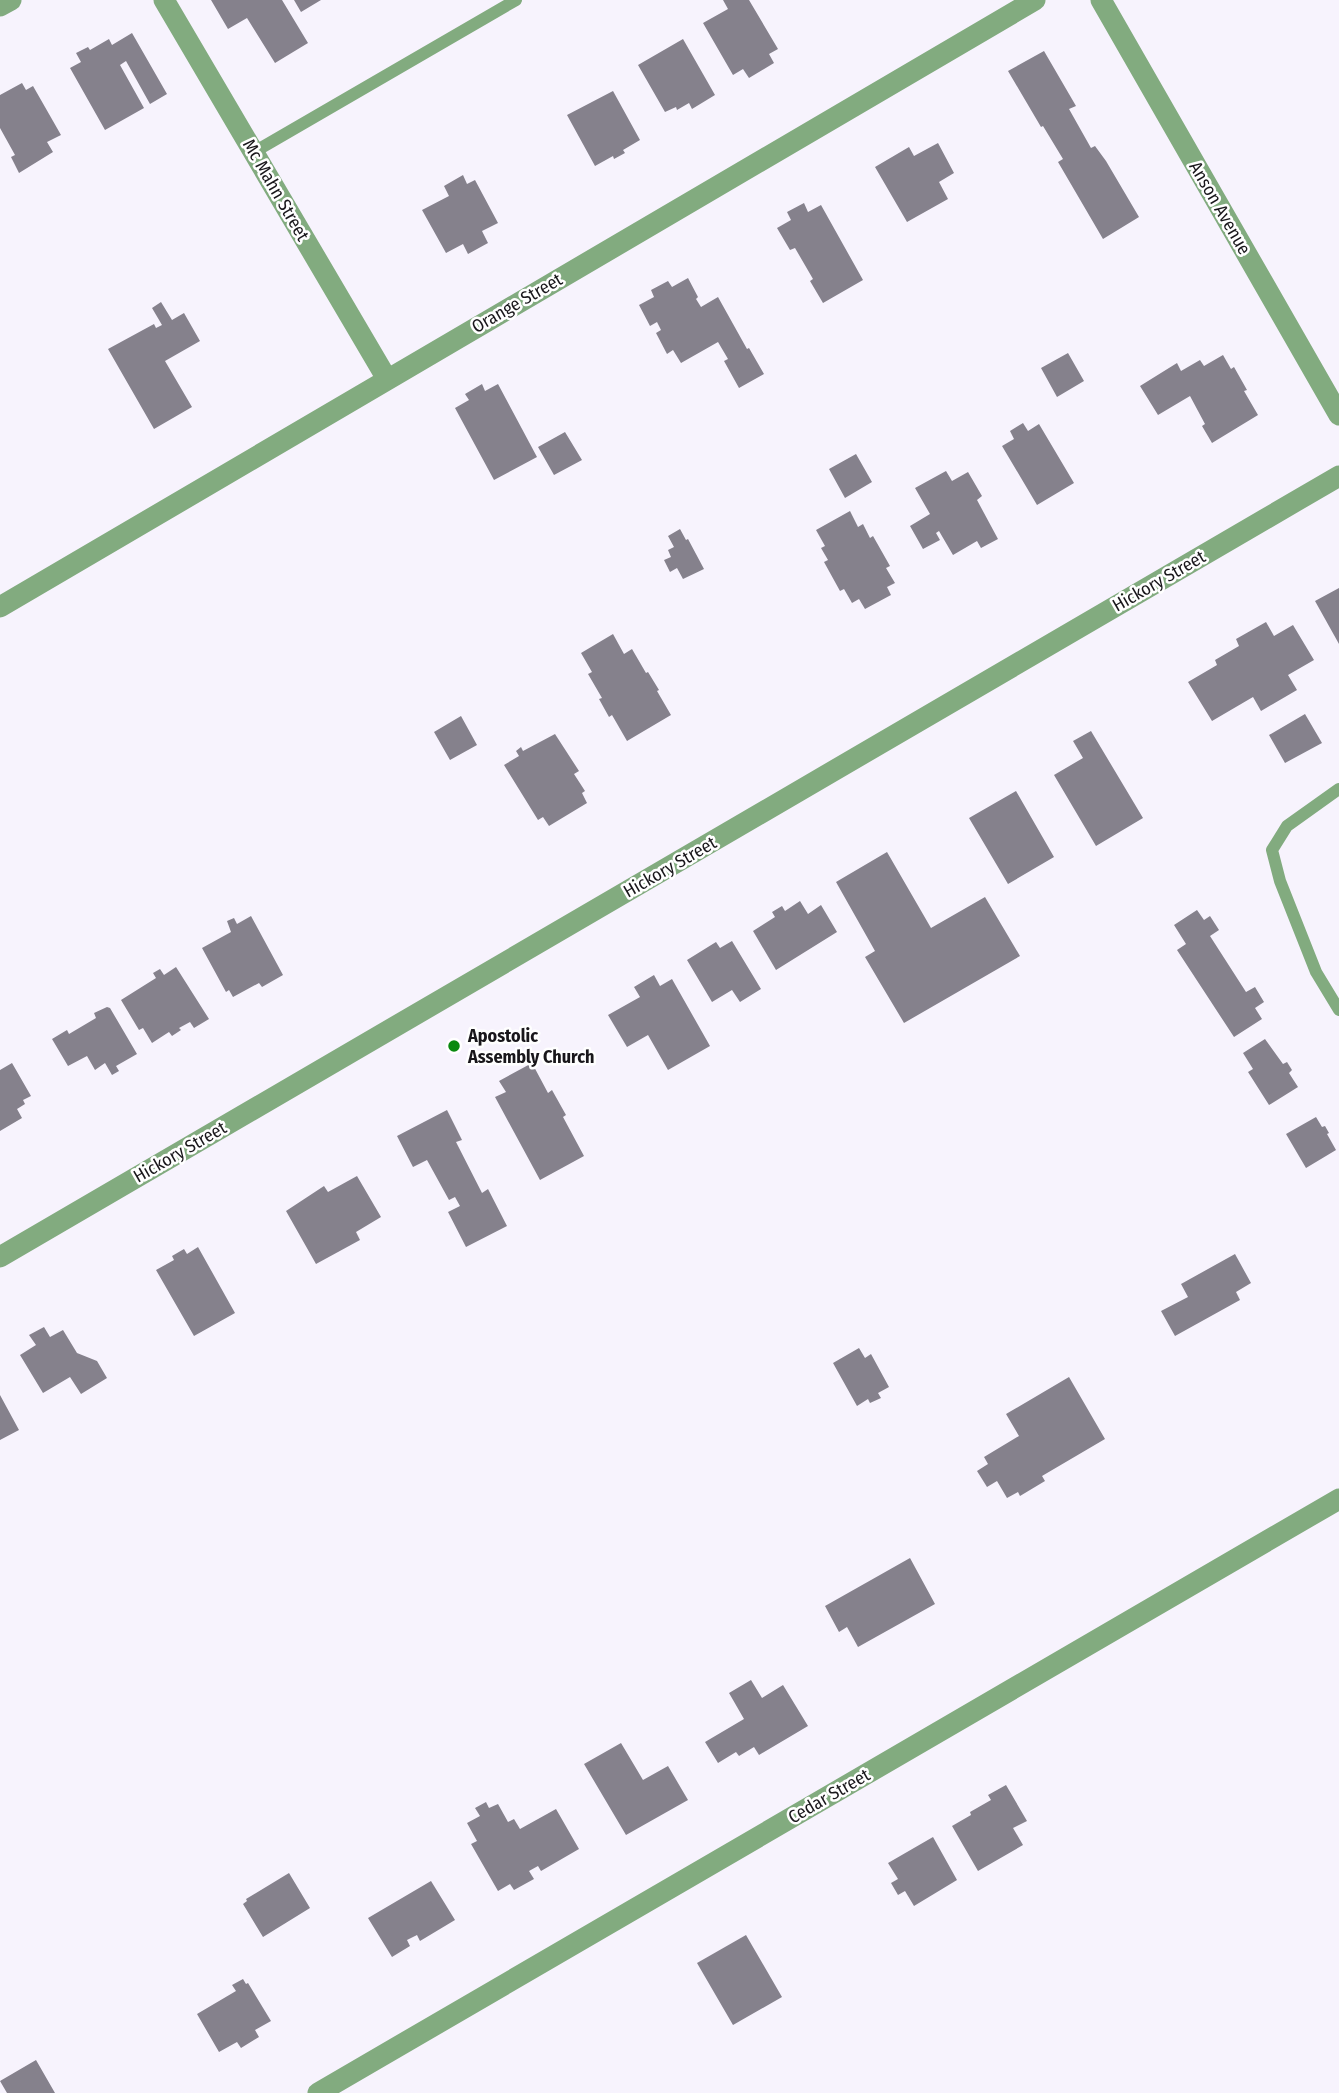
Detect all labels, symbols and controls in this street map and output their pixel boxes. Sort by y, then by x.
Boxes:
street label: Mc Mahn Street [238,135,314,245]
street label: Anson Avenue [1184,158,1256,259]
street label: Orange Street [468,268,566,338]
street label: Hickory Street [1109,546,1209,616]
street label: Hickory Street [620,832,720,902]
place label: Apostolic Assembly Church [467,1025,595,1068]
marker: Apostolic Assembly Church [446,1038,462,1054]
street label: Hickory Street [130,1117,230,1187]
street label: Cedar Street [784,1764,874,1828]

